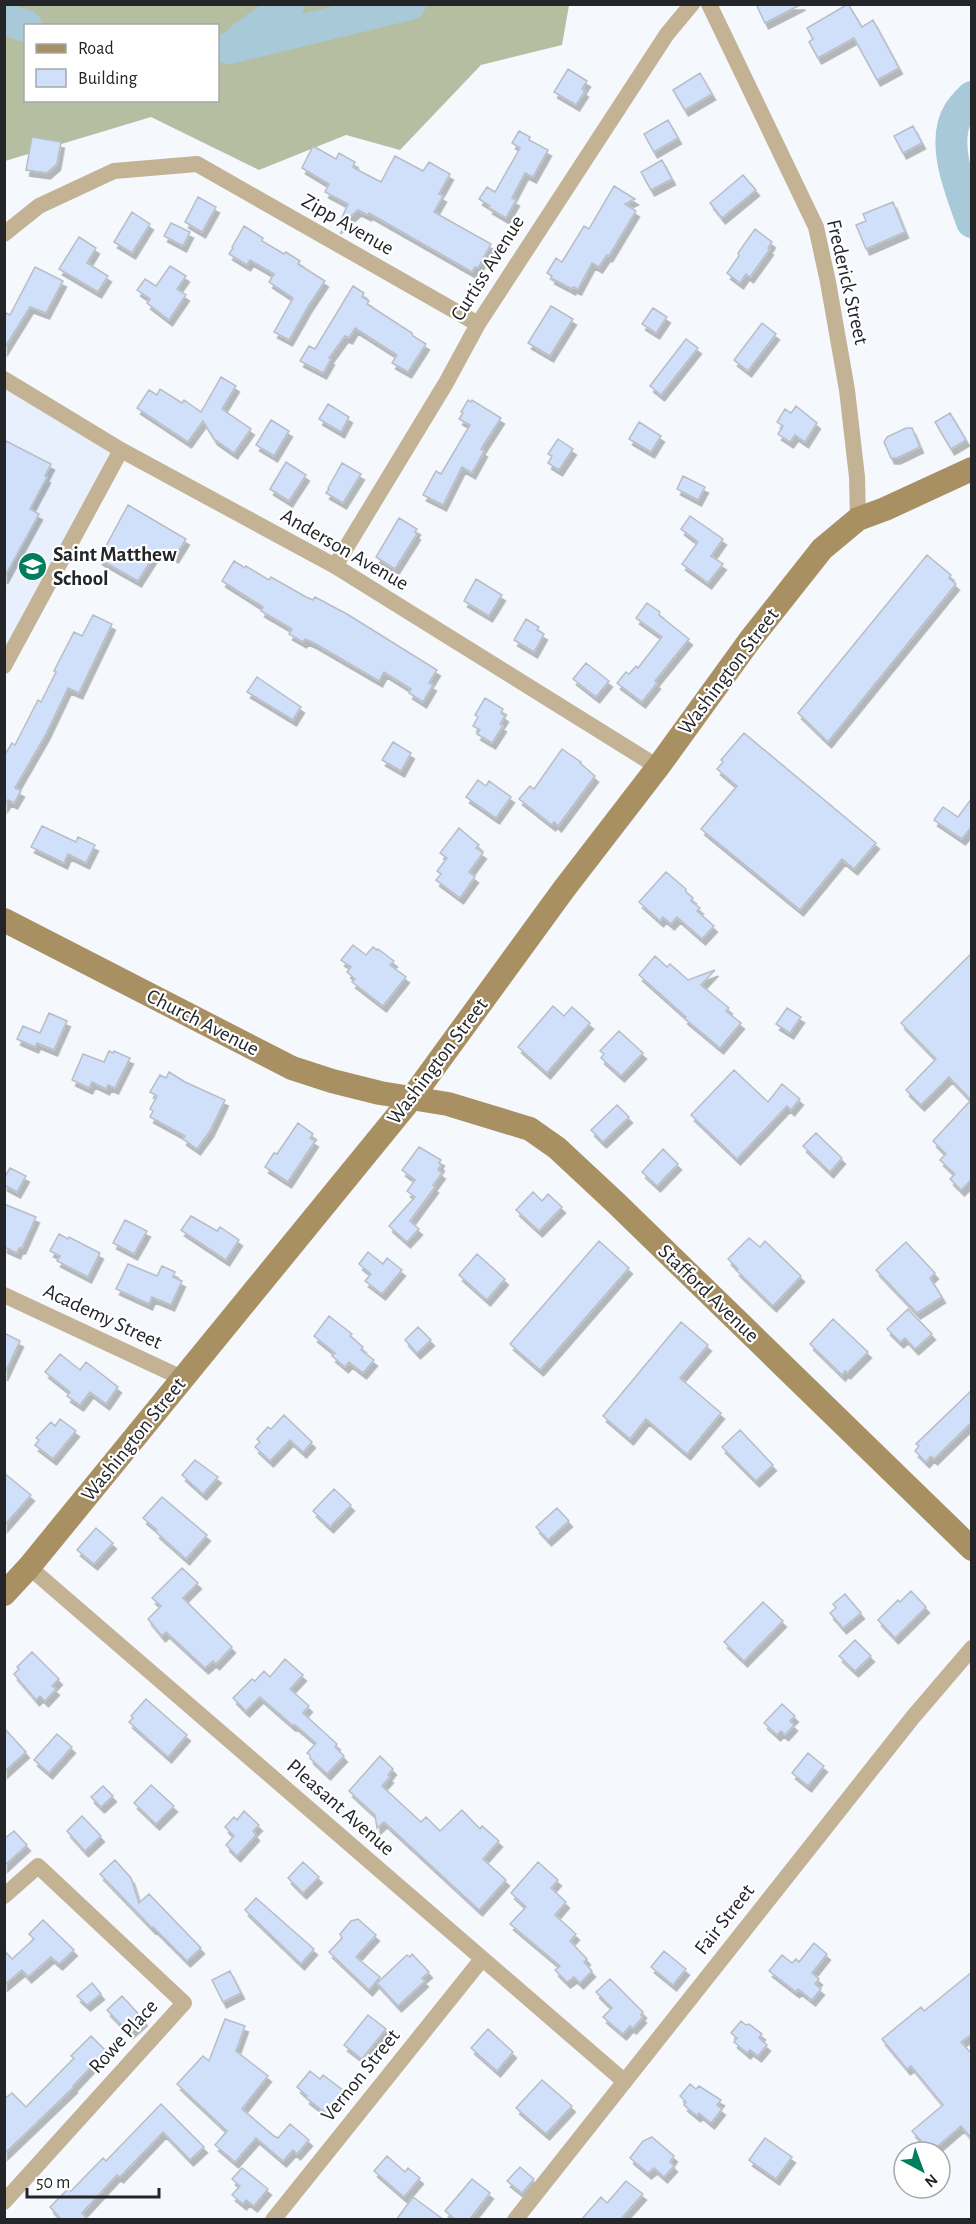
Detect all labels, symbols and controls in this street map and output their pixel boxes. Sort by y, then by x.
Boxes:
legend [24,24,219,102]
text: Road [78,40,114,58]
text: Building [78,70,138,88]
street label: Zipp Avenue [298,190,397,259]
street label: Curtiss Avenue [447,212,528,325]
street label: Frederick Street [823,218,872,347]
street label: Anderson Avenue [277,504,412,594]
place label: Saint Matthew School [53,544,177,589]
school or university icon: Saint Matthew School [16,550,48,582]
street label: Washington Street [674,604,783,738]
street label: Church Avenue [143,985,262,1060]
street label: Washington Street [383,994,492,1128]
street label: Stafford Avenue [654,1240,763,1346]
street label: Academy Street [40,1280,166,1353]
street label: Washington Street [77,1373,190,1505]
street label: Pleasant Avenue [283,1755,398,1860]
street label: Fair Street [691,1880,758,1958]
street label: Rowe Place [85,1995,162,2077]
street label: Vernon Street [317,2025,404,2125]
north arrow [892,2140,952,2200]
scale bar [27,2161,159,2199]
text: N [922,2171,941,2190]
text: 50 m [36,2174,70,2192]

